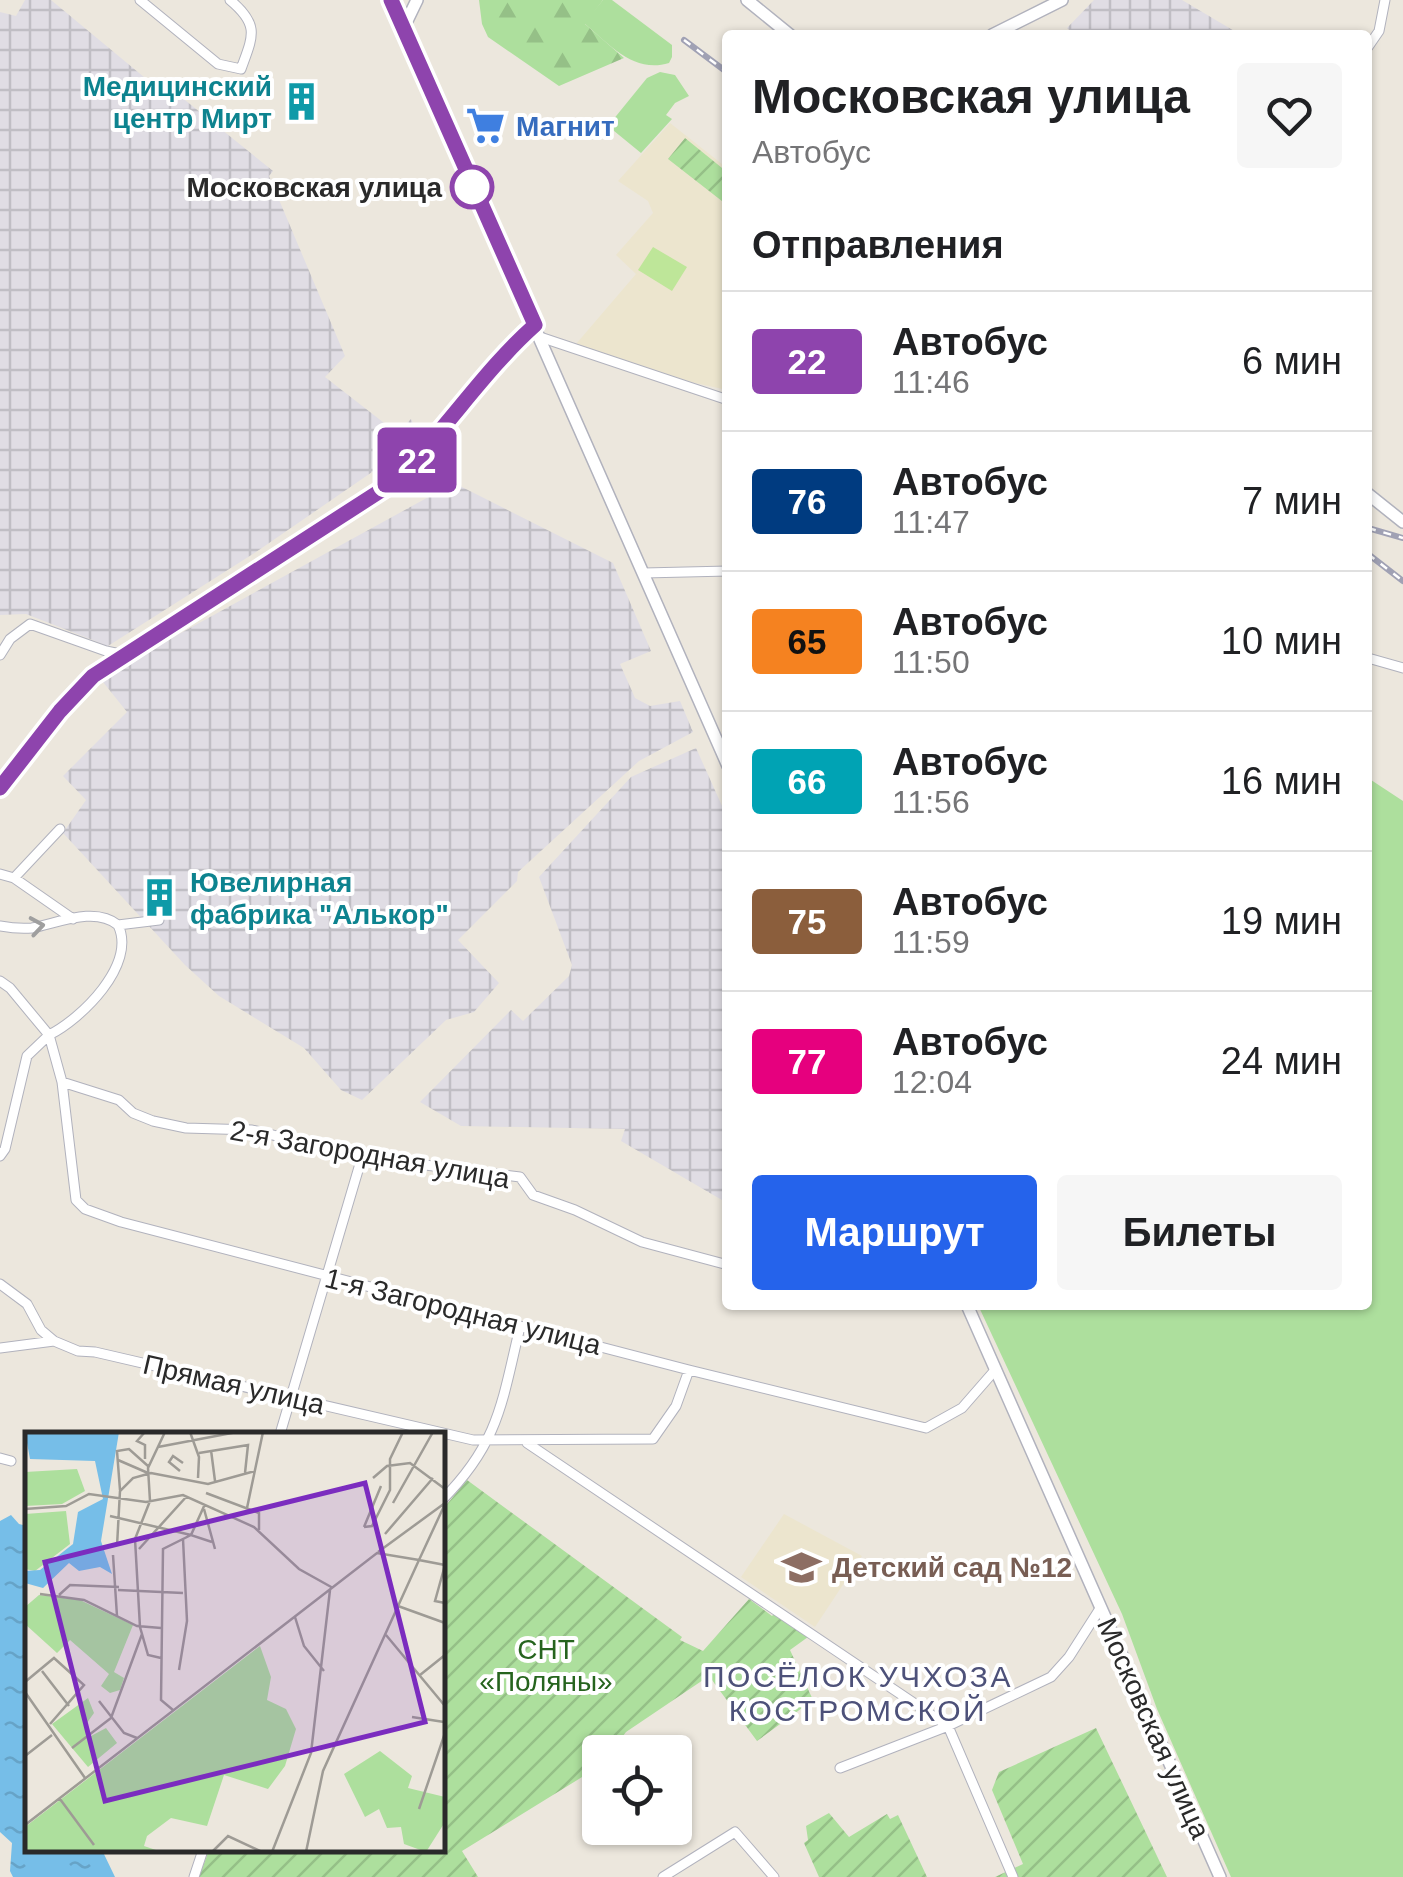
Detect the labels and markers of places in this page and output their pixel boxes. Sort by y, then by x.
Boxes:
place label: Медицинский центр Мирт [83,71,272,134]
building icon: Медицинский центр Мирт [281,81,323,123]
supermarket icon: Магнит [465,105,507,147]
place label: Магнит [516,111,615,142]
marker: Московская улица [451,166,493,208]
place label: Московская улица [187,172,442,203]
place label: Ювелирная фабрика "Алькор" [190,867,449,930]
building icon: Ювелирная фабрика "Алькор" [139,877,181,919]
school or university icon: Детский сад №12 [781,1546,823,1588]
place label: Детский сад №12 [832,1552,1072,1583]

